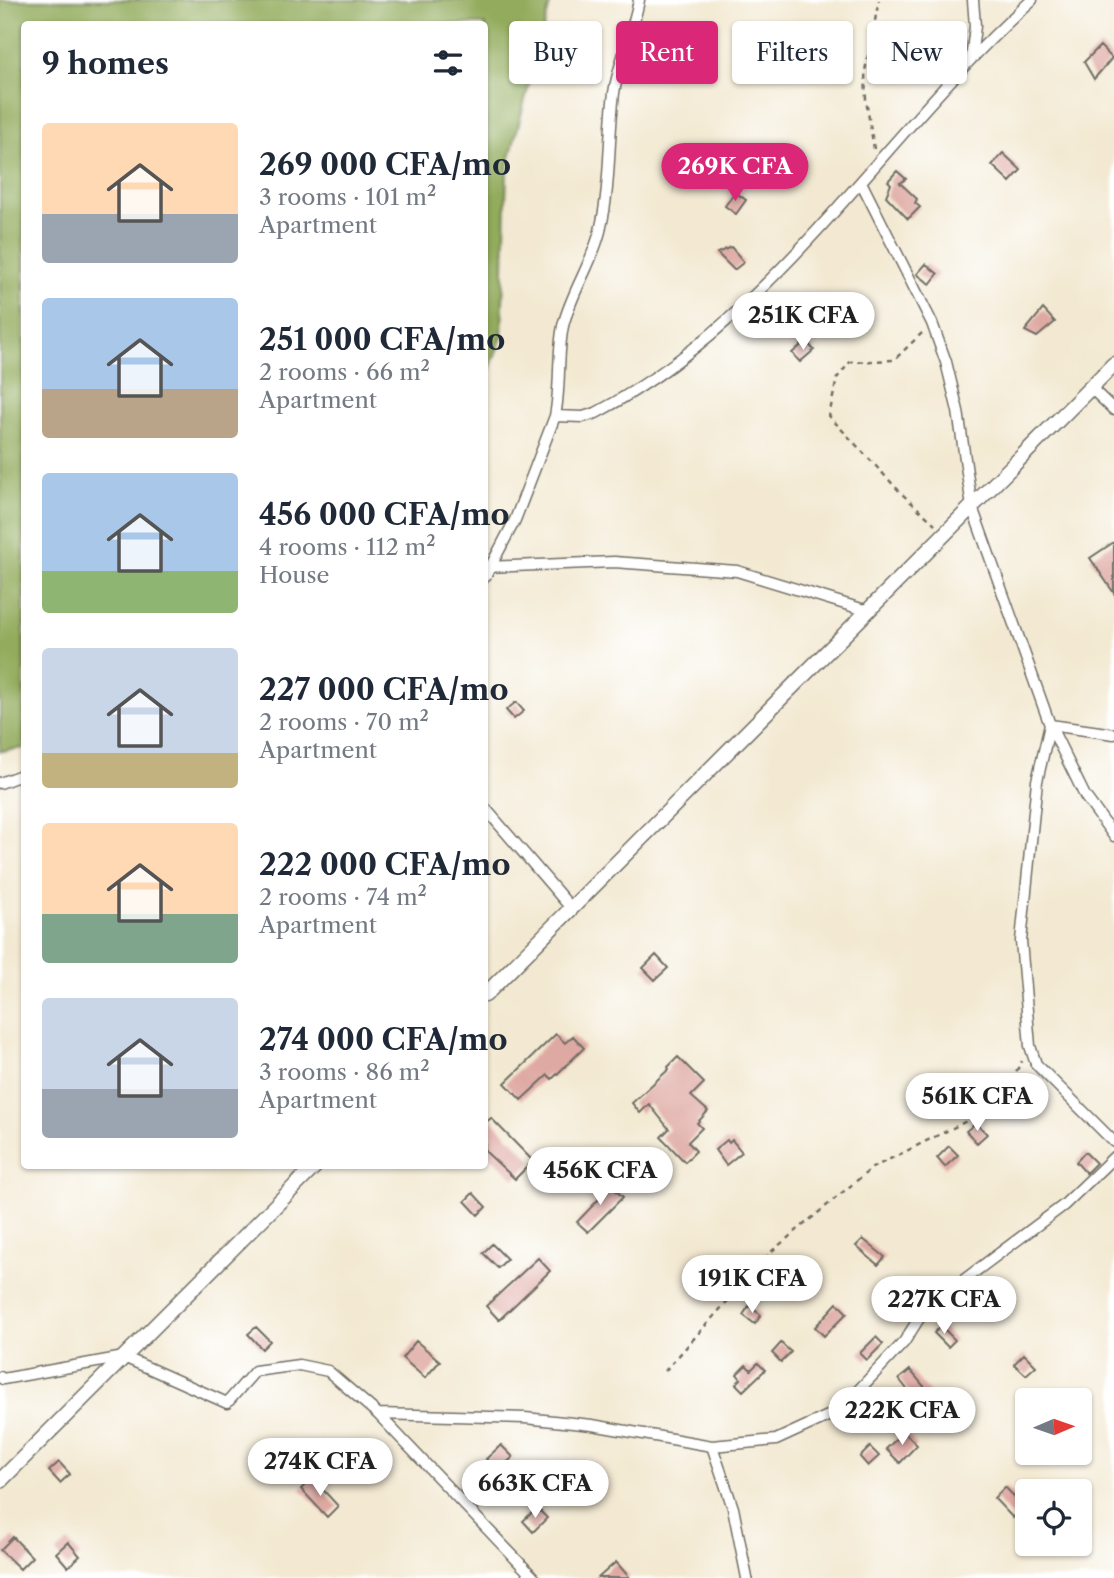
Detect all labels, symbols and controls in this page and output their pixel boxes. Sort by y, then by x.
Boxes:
chip: Buy [509,21,602,84]
chip: Rent [616,21,718,84]
chip: Filters [732,21,853,84]
chip: New [867,21,967,84]
icon: filters [429,44,467,82]
text: 9 homes [42,45,169,82]
pin: 269K CFA [663,144,807,203]
text: 269 000 CFA/mo [259,146,511,183]
icon: home [98,151,182,235]
text: 269K CFA [677,152,793,180]
text: 3 rooms · 101 m² [259,183,436,211]
text: Apartment [259,211,377,239]
pin: 251K CFA [731,292,875,352]
text: 251K CFA [748,301,858,329]
text: 251 000 CFA/mo [259,321,505,358]
icon: home [98,326,182,410]
text: 2 rooms · 66 m² [259,358,430,386]
text: Apartment [259,386,377,414]
text: 456 000 CFA/mo [259,496,510,533]
icon: home [98,501,182,585]
text: 4 rooms · 112 m² [259,533,436,561]
text: House [259,561,329,589]
text: 227 000 CFA/mo [259,671,509,708]
icon: home [98,676,182,760]
text: 2 rooms · 70 m² [259,708,429,736]
text: Apartment [259,736,377,764]
text: 222 000 CFA/mo [259,846,511,883]
icon: home [98,851,182,935]
text: 2 rooms · 74 m² [259,883,427,911]
text: Apartment [259,911,377,939]
text: 274 000 CFA/mo [259,1021,508,1058]
icon: home [98,1026,182,1110]
text: 3 rooms · 86 m² [259,1058,430,1086]
pin: 561K CFA [905,1074,1049,1133]
text: 561K CFA [922,1082,1032,1110]
text: Apartment [259,1086,377,1114]
pin: 456K CFA [528,1148,672,1207]
text: 456K CFA [543,1156,657,1184]
pin: 191K CFA [680,1256,824,1315]
text: 191K CFA [698,1264,806,1292]
pin: 227K CFA [872,1276,1016,1336]
text: 227K CFA [887,1285,1001,1313]
pin: 222K CFA [830,1388,974,1447]
north arrow [1015,1388,1092,1465]
map controls [1015,1388,1092,1556]
text: 222K CFA [845,1396,959,1424]
pin: 274K CFA [248,1438,392,1498]
text: 274K CFA [264,1447,376,1475]
pin: 663K CFA [463,1460,607,1520]
text: 663K CFA [478,1469,592,1497]
button: locate [1015,1479,1092,1556]

